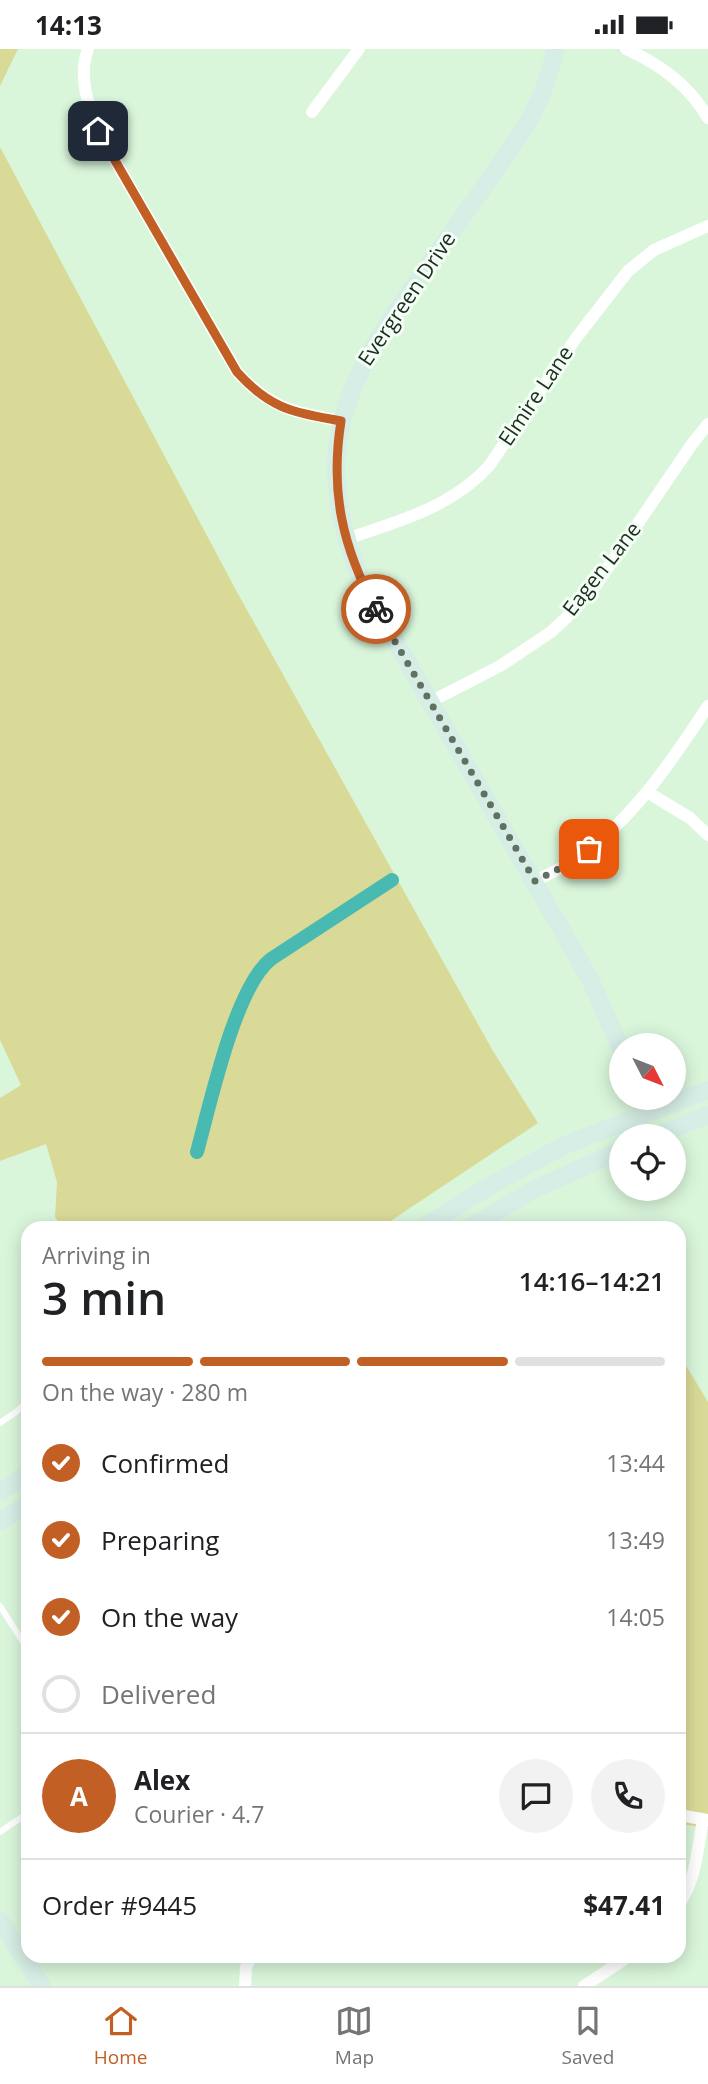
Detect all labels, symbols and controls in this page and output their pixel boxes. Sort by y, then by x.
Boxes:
text: 14:13 [35,7,102,43]
pin [68,101,128,161]
icon: home [79,112,117,150]
street label: Evergreen Drive [351,226,461,371]
street label: Elmire Lane [491,340,579,451]
street label: Eagen Lane [556,516,647,621]
courier [341,574,411,644]
icon: bike [357,590,395,628]
pin [559,819,619,879]
icon: bag [570,830,608,868]
north arrow [609,1033,686,1109]
map controls [609,1033,686,1201]
button: locate [609,1124,686,1201]
text: Arriving in [42,1239,151,1271]
text: 14:16–14:21 [519,1263,665,1299]
text: 3 min [42,1266,166,1328]
text: On the way · 280 m [42,1376,248,1408]
icon: check [42,1444,80,1482]
text: Confirmed [101,1445,229,1481]
text: 13:44 [606,1447,665,1479]
icon: check [42,1521,80,1559]
text: Preparing [101,1522,219,1558]
text: 13:49 [606,1524,665,1556]
icon: check [42,1598,80,1636]
text: On the way [101,1599,238,1635]
text: 14:05 [606,1601,665,1633]
text: Delivered [101,1676,216,1712]
button: chat [499,1759,573,1833]
button: phone [591,1759,665,1833]
text: Alex [134,1762,190,1798]
text: A [70,1778,88,1814]
text: Courier · 4.7 [134,1798,264,1830]
text: Order #9445 [42,1887,197,1923]
text: $47.41 [583,1887,665,1923]
tab: Home [94,2002,147,2070]
tab: Map [335,2002,374,2070]
tab: Saved [562,2002,614,2070]

